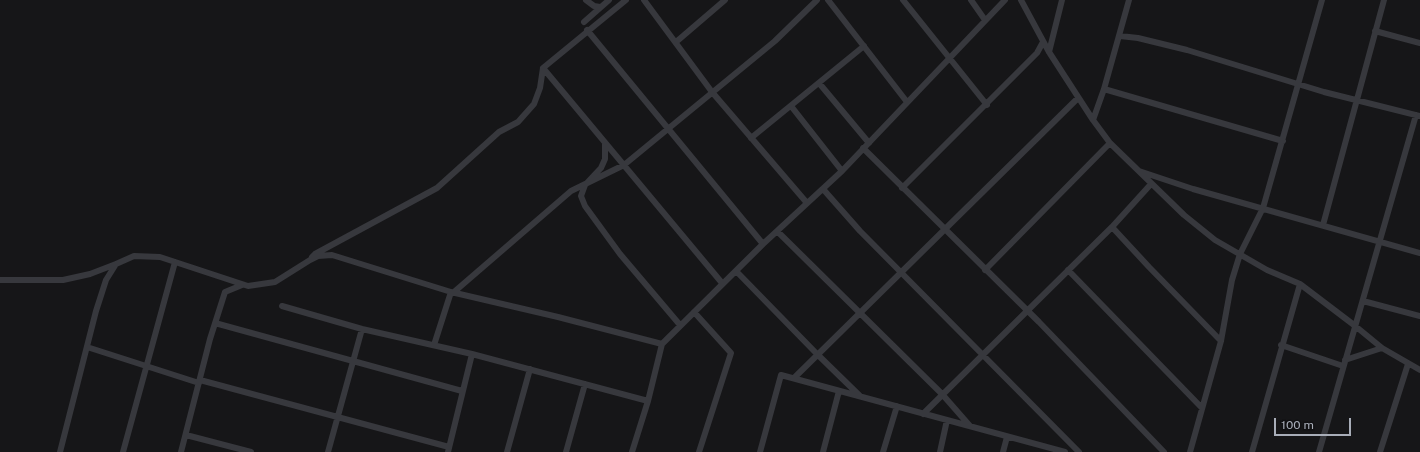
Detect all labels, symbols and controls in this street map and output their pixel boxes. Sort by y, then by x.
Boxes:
scale bar [1276,410,1353,436]
text: 100 m [1281,418,1314,432]

